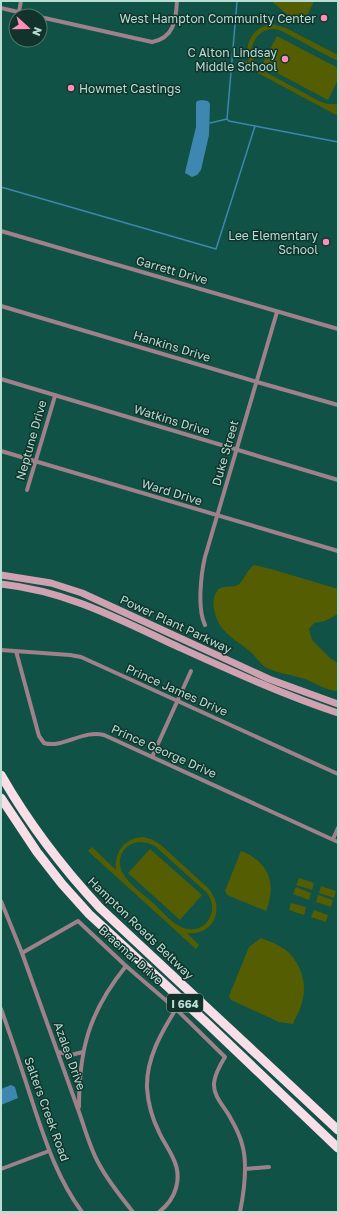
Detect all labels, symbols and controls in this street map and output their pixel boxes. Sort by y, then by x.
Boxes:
north arrow [8,8,48,48]
place label: West Hampton Community Center [120,11,316,26]
marker: West Hampton Community Center [319,13,329,23]
text: N [30,26,45,38]
place label: C Alton Lindsay Middle School [188,45,277,74]
marker: C Alton Lindsay Middle School [280,54,290,64]
place label: Howmet Castings [79,81,181,96]
marker: Howmet Castings [66,83,76,93]
place label: Lee Elementary School [228,228,318,257]
marker: Lee Elementary School [321,237,331,247]
street label: Garrett Drive [135,253,209,287]
street label: Hankins Drive [132,327,212,365]
street label: Neptune Drive [12,398,50,482]
street label: Watkins Drive [132,401,212,439]
street label: Duke Street [208,418,242,488]
street label: Ward Drive [140,476,204,508]
street label: Power Plant Parkway [118,592,234,657]
street label: Prince James Drive [124,661,230,719]
street label: Prince George Drive [109,721,219,781]
street label: Hampton Roads Beltway [85,874,197,983]
street label: Braemar Drive [96,922,166,988]
road number: I 664 [167,994,203,1012]
street label: Azalea Drive [51,1020,89,1092]
street label: Salters Creek Road [21,1055,73,1163]

